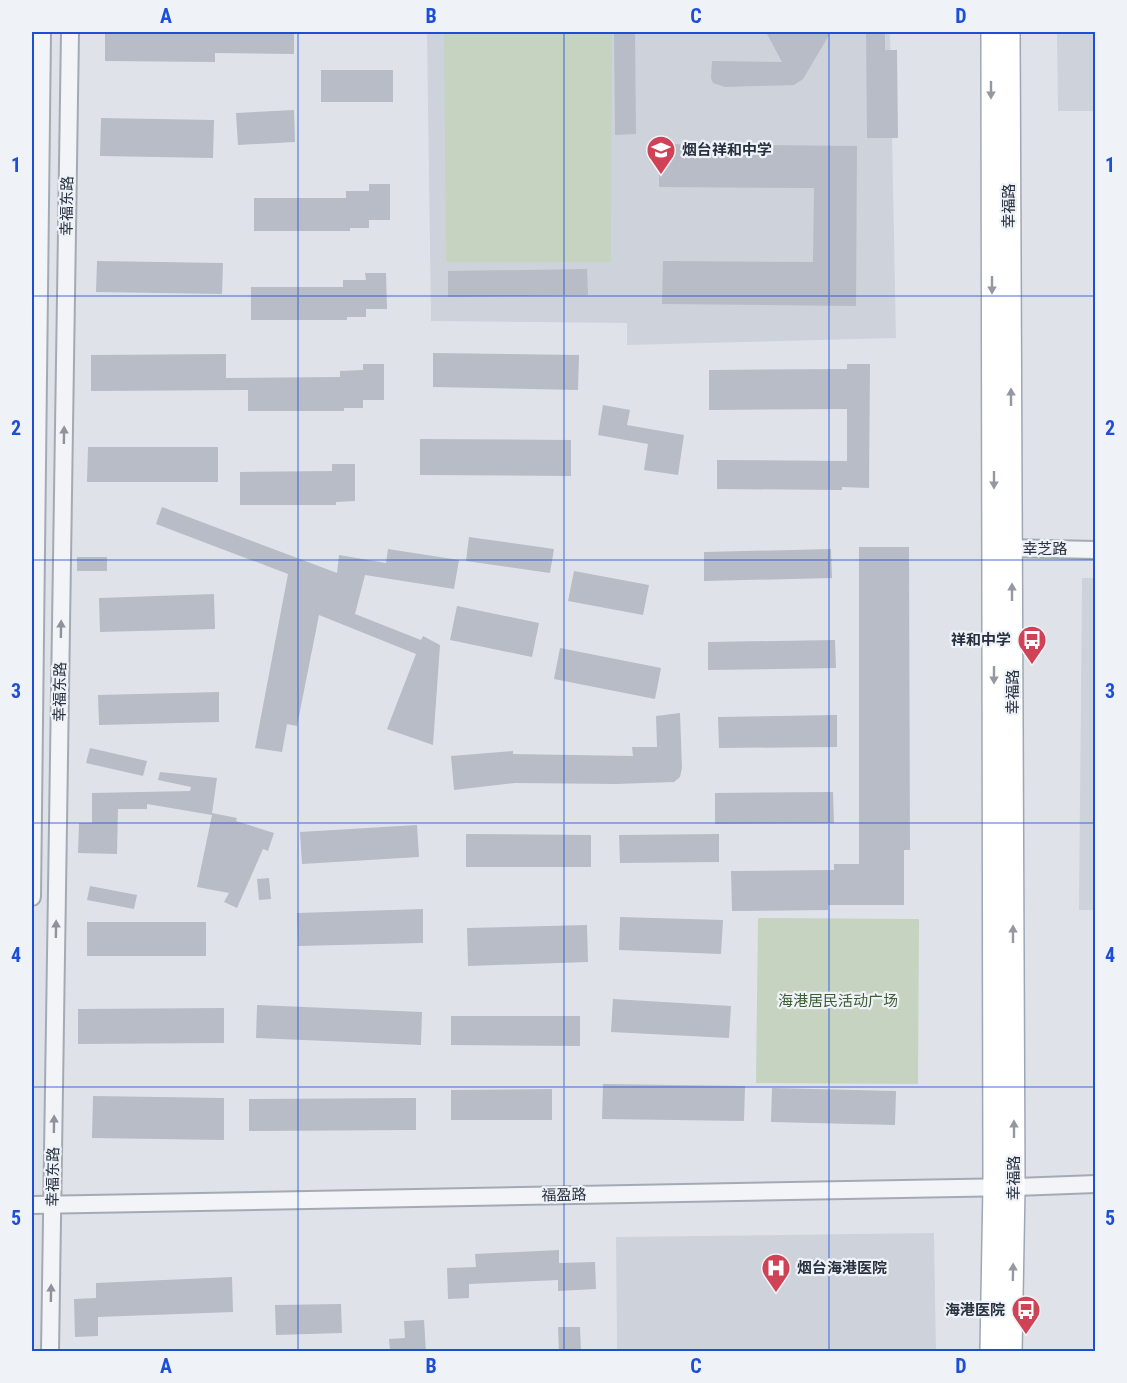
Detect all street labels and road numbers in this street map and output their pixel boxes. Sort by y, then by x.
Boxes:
street label: 幸福东路 [57,176,77,236]
street label: 幸福路 [1000,183,1018,229]
street label: 幸芝路 [1022,540,1068,558]
street label: 幸福东路 [50,662,70,722]
street label: 幸福路 [1004,669,1022,715]
street label: 幸福东路 [43,1147,63,1207]
street label: 幸福路 [1005,1155,1023,1201]
street label: 福盈路 [541,1186,587,1204]

